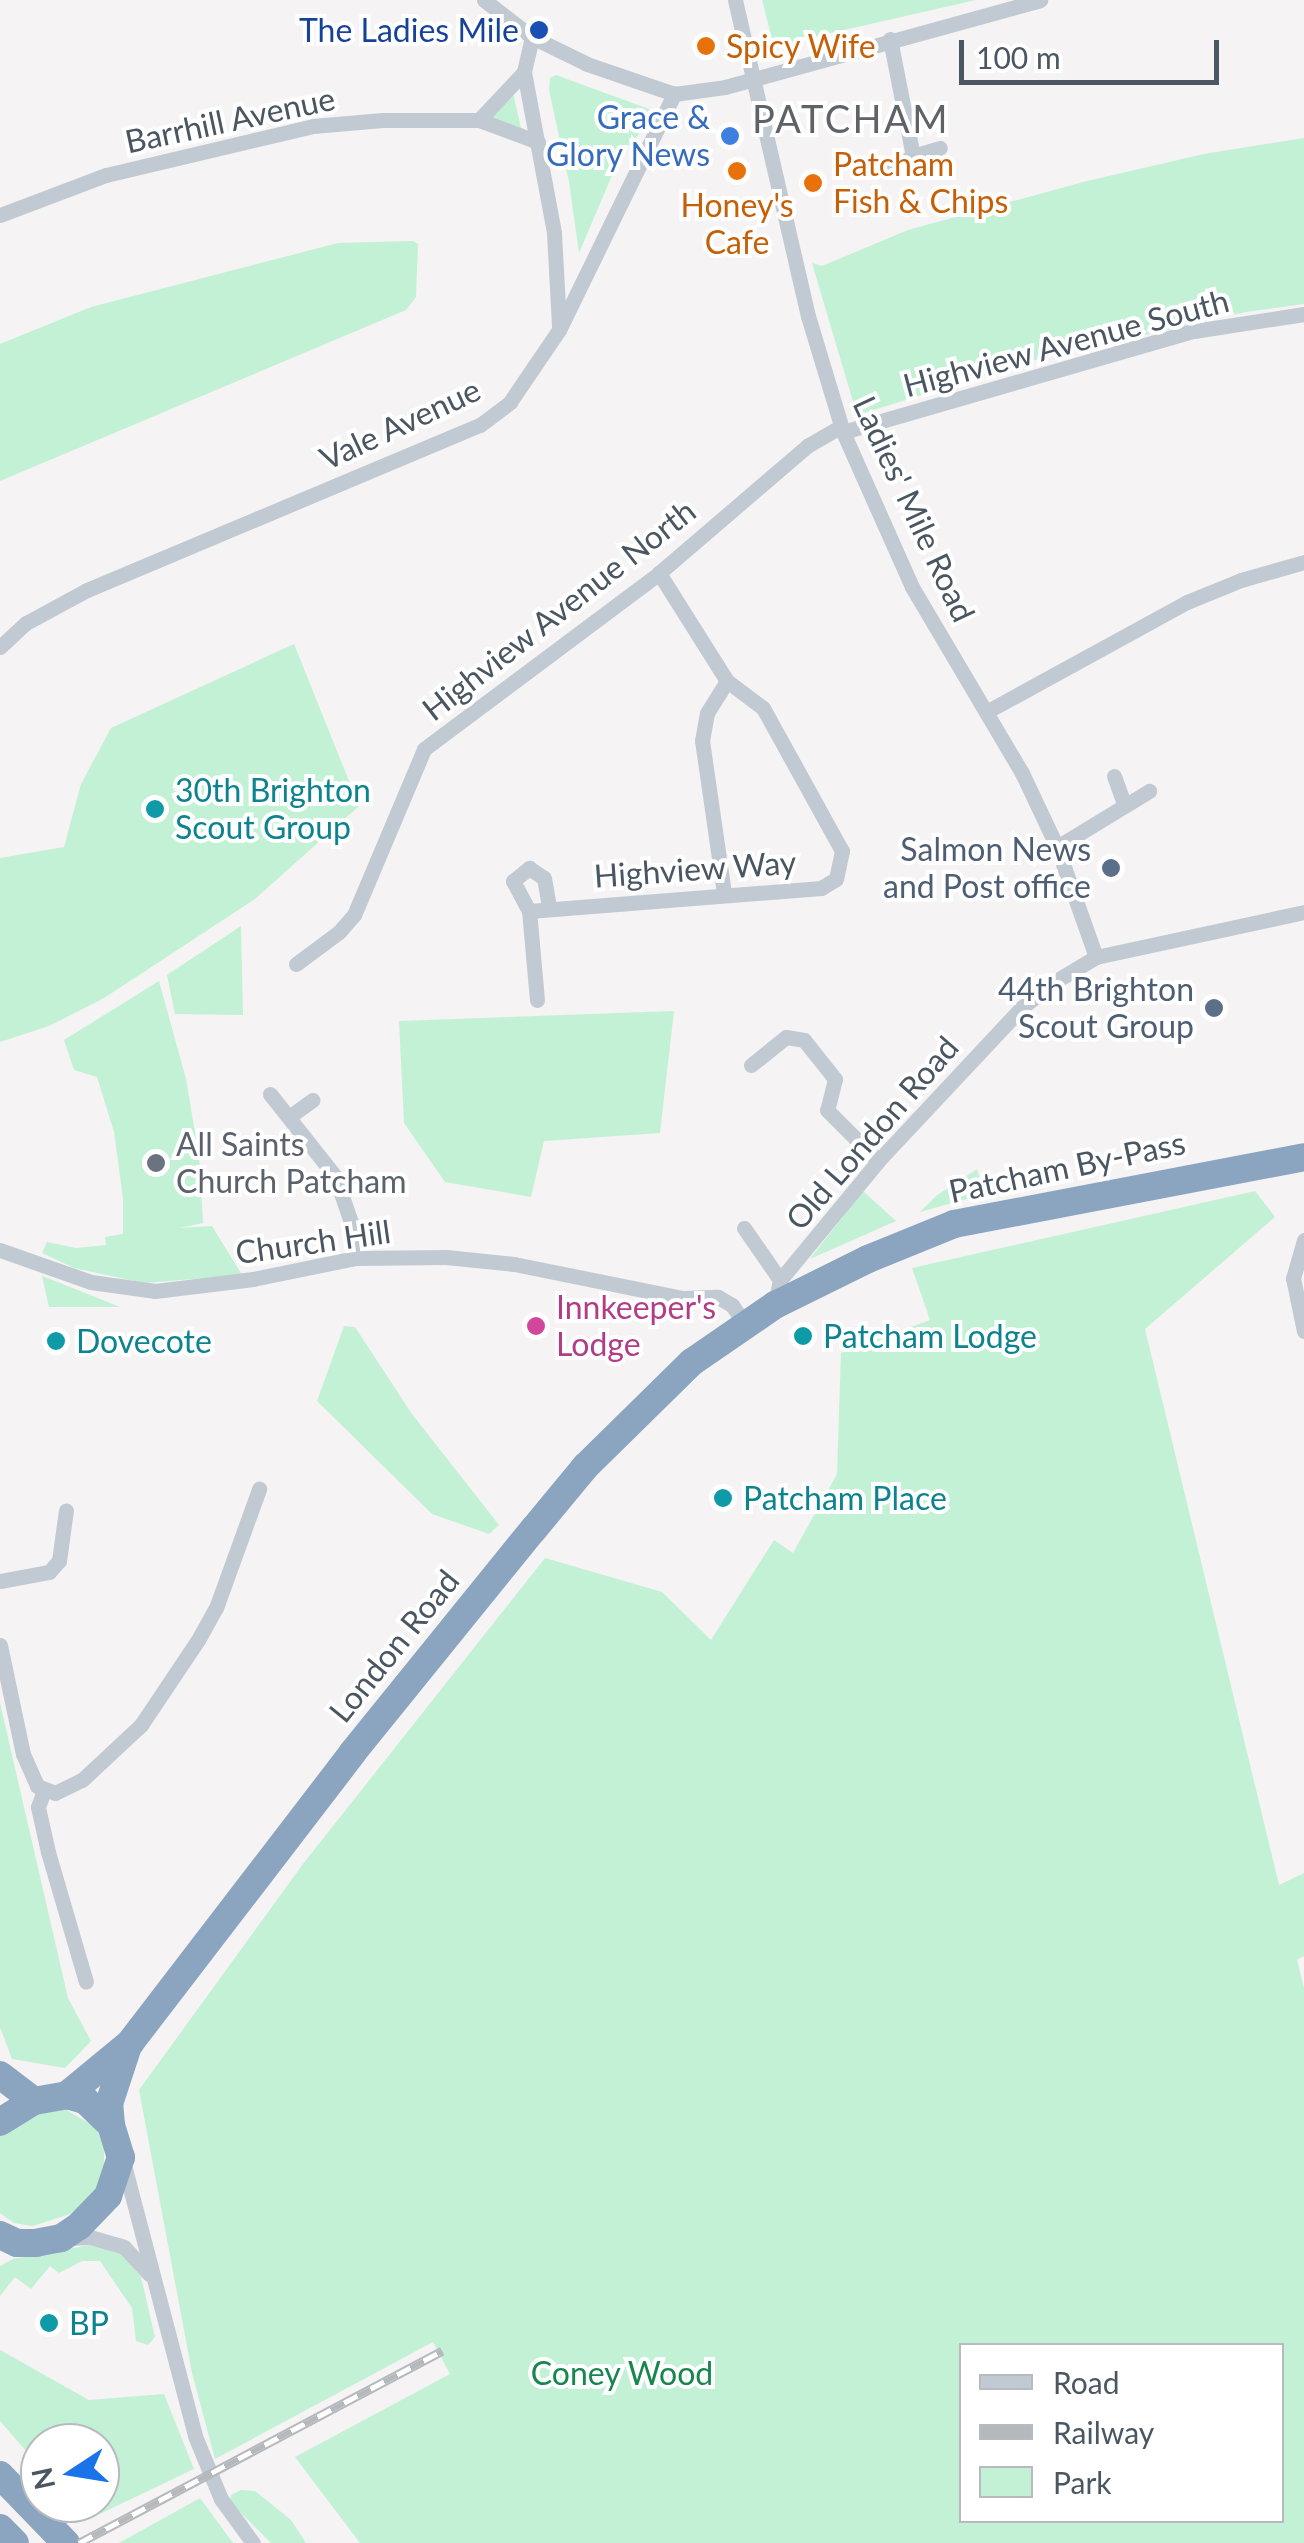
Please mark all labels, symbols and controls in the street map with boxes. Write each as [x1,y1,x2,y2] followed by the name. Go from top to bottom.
[299,11,519,49] place label: The Ladies Mile
[528,19,550,41] marker: The Ladies Mile
[964,20,1224,82] scale bar
[726,27,877,65] place label: Spicy Wife
[695,35,717,57] marker: Spicy Wife
[976,39,1061,75] text: 100 m
[121,79,339,161] street label: Barrhill Avenue
[752,96,950,142] district label: PATCHAM
[545,99,710,174] place label: Grace & Glory News
[719,125,741,147] marker: Grace & Glory News
[833,146,1008,221] place label: Patcham Fish & Chips
[726,160,748,182] marker: Honey's Cafe
[802,172,824,194] marker: Patcham Fish & Chips
[680,187,794,262] place label: Honey's Cafe
[898,281,1234,405] street label: Highview Avenue South
[313,370,487,478] street label: Vale Avenue
[845,390,983,628] street label: Ladies' Mile Road
[414,491,704,729] street label: Highview Avenue North
[175,772,371,847] place label: 30th Brighton Scout Group
[144,798,166,820] marker: 30th Brighton Scout Group
[883,831,1091,906] place label: Salmon News and Post office
[592,843,798,895] street label: Highview Way
[1100,857,1122,879] marker: Salmon News and Post office
[998,971,1194,1046] place label: 44th Brighton Scout Group
[1203,997,1225,1019] marker: 44th Brighton Scout Group
[778,1029,966,1237] street label: Old London Road
[945,1123,1189,1211] street label: Patcham By-Pass
[176,1126,407,1201] place label: All Saints Church Patcham
[145,1152,167,1174] marker: All Saints Church Patcham
[233,1212,393,1272] street label: Church Hill
[556,1289,716,1364] place label: Innkeeper's Lodge
[525,1315,547,1337] marker: Innkeeper's Lodge
[823,1317,1037,1355] place label: Patcham Lodge
[76,1322,212,1360] place label: Dovecote
[792,1325,814,1347] marker: Patcham Lodge
[45,1330,67,1352] marker: Dovecote
[743,1479,947,1517] place label: Patcham Place
[712,1487,734,1509] marker: Patcham Place
[321,1562,467,1730] street label: London Road
[69,2304,109,2342] place label: BP
[38,2312,60,2334] marker: BP
[959,2343,1284,2523] legend
[530,2354,714,2392] park label: Coney Wood
[1053,2364,1120,2400] text: Road
[1053,2414,1154,2450] text: Railway
[20,2423,120,2523] north arrow
[1053,2464,1112,2500] text: Park
[24,2465,61,2493] text: N

